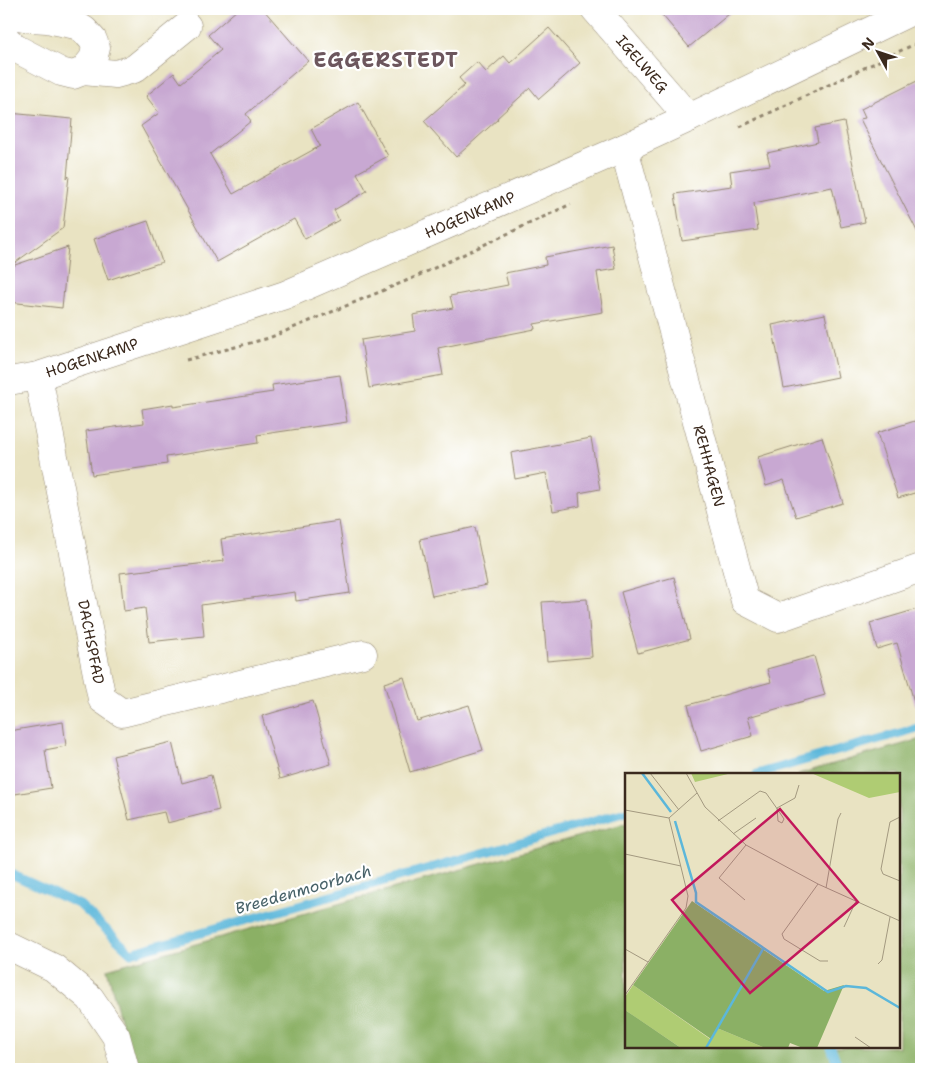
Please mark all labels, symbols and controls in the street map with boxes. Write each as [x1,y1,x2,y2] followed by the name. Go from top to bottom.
[852,28,902,78] north arrow
[611,31,673,97] street label: IGELWEG
[858,34,879,54] text: N
[313,47,459,73] district label: EGGERSTEDT
[422,187,519,243] street label: HOGENKAMP
[43,333,141,382] street label: HOGENKAMP
[688,423,730,509] street label: REHHAGEN
[73,598,109,686] street label: DACHSPFAD
[625,773,900,1048] inset map
[233,860,374,919] water label: Breedenmoorbach

